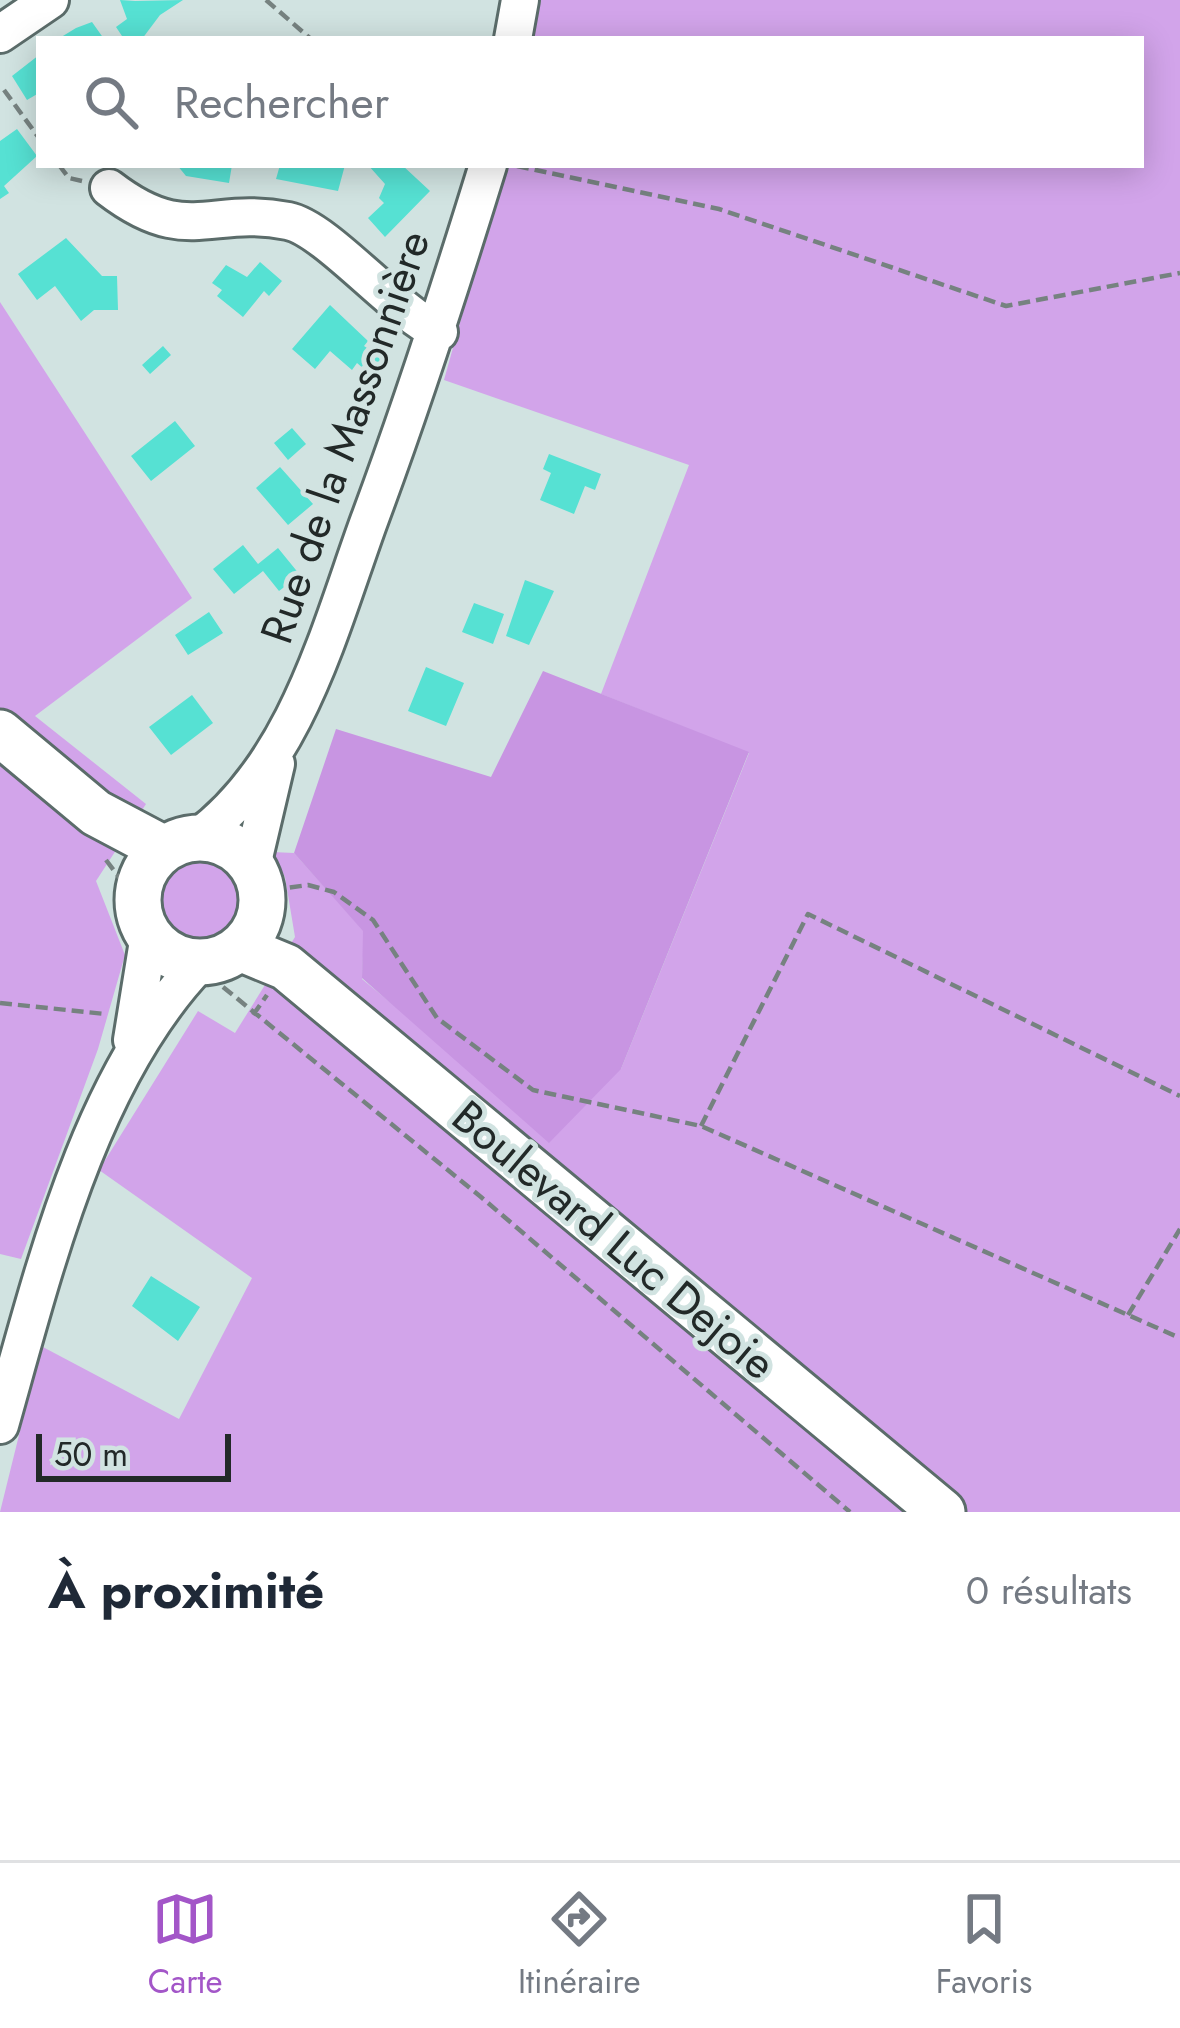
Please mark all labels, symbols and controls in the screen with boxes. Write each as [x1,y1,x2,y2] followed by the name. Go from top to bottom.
[36,36,1144,168] search box
[78,69,144,135] icon: search
[174,70,389,135] text: Rechercher
[244,222,446,652] street label: Rue de la Massonnière
[438,1085,790,1395] street label: Boulevard Luc Dejoie
[36,1428,231,1481] scale bar
[54,1431,128,1478] text: 50 m
[48,1553,324,1627] text: À proximité
[966,1562,1132,1619] text: 0 résultats
[148,1886,222,2005] tab: Carte
[518,1886,640,2005] tab: Itinéraire
[936,1886,1032,2005] tab: Favoris

